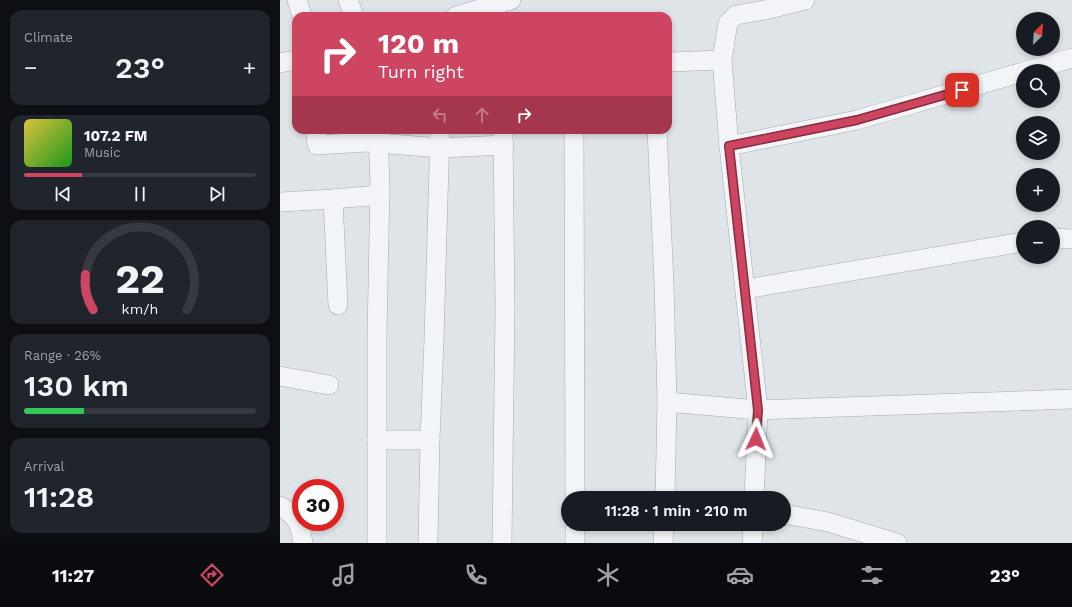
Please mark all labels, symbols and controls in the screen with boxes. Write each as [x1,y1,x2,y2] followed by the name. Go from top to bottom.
[1016,12,1060,56] north arrow
[1016,12,1060,264] map controls
[378,27,459,60] text: 120 m
[312,28,364,80] icon: right
[24,30,73,45] text: Climate
[115,50,165,85] text: 23°
[24,55,37,80] text: −
[243,55,256,80] text: +
[378,61,464,82] text: Turn right
[1016,64,1060,108] button: search
[945,73,979,107] pin
[951,79,973,101] icon: arrive
[429,104,451,126] icon: left
[471,104,493,126] icon: ahead
[513,104,535,126] icon: right
[1016,116,1060,160] button: layers
[84,127,147,145] text: 107.2 FM
[84,145,121,160] text: Music
[1016,168,1060,212] button: +
[52,183,74,205] icon: previous
[129,183,151,205] icon: pause
[206,183,228,205] icon: next
[1016,220,1060,264] button: −
[115,253,165,302] text: 22
[122,300,158,316] text: km/h
[24,348,101,363] text: Range · 26%
[24,368,129,403] text: 130 km
[735,418,777,460] position arrow
[24,459,65,474] text: Arrival
[24,479,94,514] text: 11:28
[292,479,344,531] speed limit sign: 30
[605,502,747,520] text: 11:28 · 1 min · 210 m
[198,561,226,589] icon: directions
[330,561,358,589] icon: music
[462,561,490,589] icon: phone
[594,561,622,589] icon: climate
[726,561,754,589] icon: car
[858,561,886,589] icon: filters
[52,565,94,586] text: 11:27
[990,565,1020,586] text: 23°

